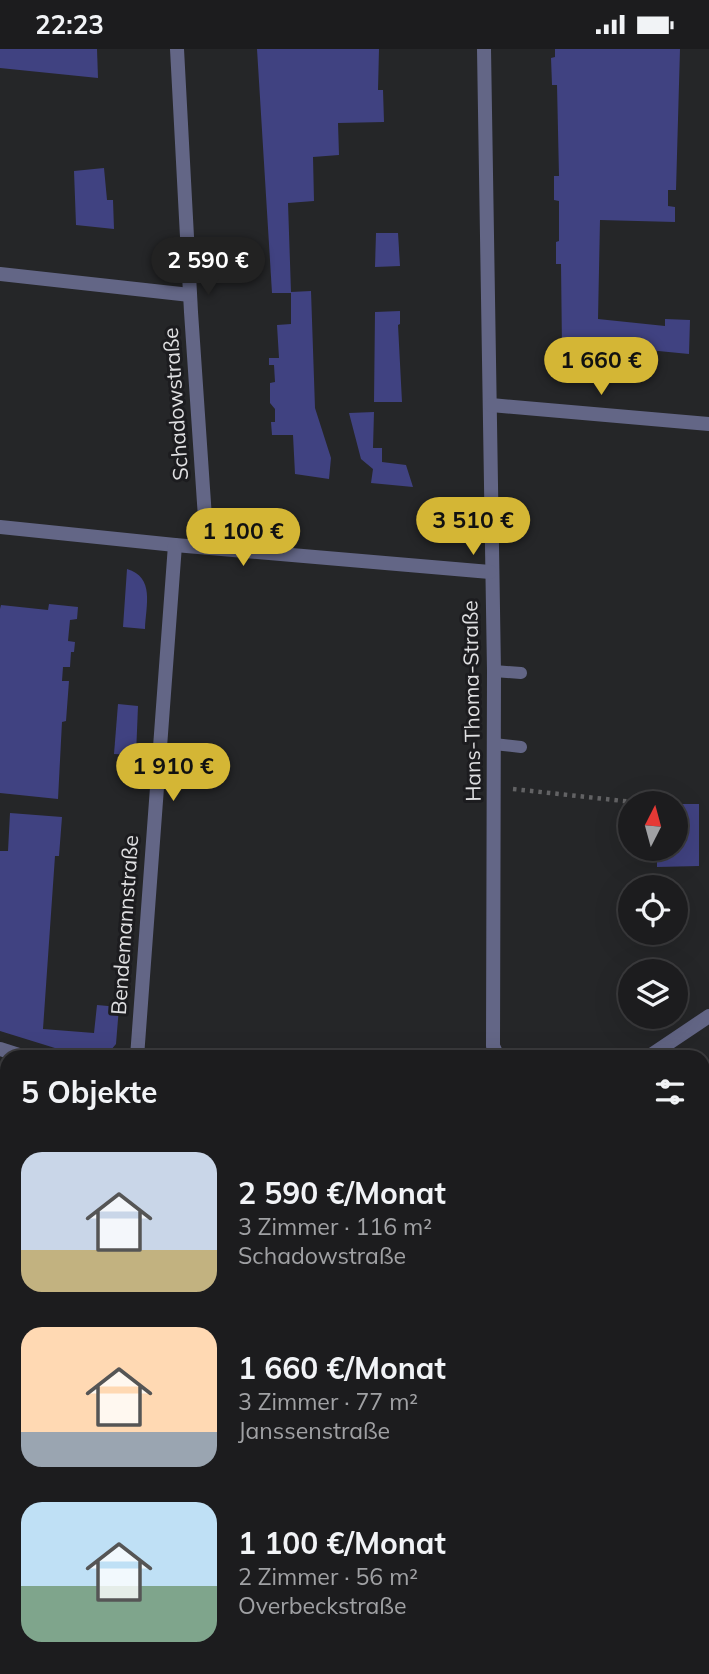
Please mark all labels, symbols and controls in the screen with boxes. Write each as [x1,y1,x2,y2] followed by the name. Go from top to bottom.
[35,8,104,41] text: 22:23
[143,237,273,297] pin: 2 590 €
[167,245,249,274] text: 2 590 €
[157,327,193,481] street label: Schadowstraße
[536,337,666,397] pin: 1 660 €
[560,345,642,374] text: 1 660 €
[408,497,538,557] pin: 3 510 €
[432,505,514,534] text: 3 510 €
[178,509,308,568] pin: 1 100 €
[202,516,284,545] text: 1 100 €
[456,600,486,802] street label: Hans-Thoma-Straße
[108,743,238,803] pin: 1 910 €
[132,751,214,780] text: 1 910 €
[618,791,688,861] north arrow
[618,791,688,1029] map controls
[105,834,143,1016] street label: Bendemannstraße
[618,875,688,945] button: locate
[618,959,688,1029] button: layers
[21,1073,157,1111] text: 5 Objekte
[651,1073,689,1111] icon: filters
[238,1174,446,1212] text: 2 590 €/Monat
[77,1180,161,1264] icon: home
[238,1212,432,1241] text: 3 Zimmer · 116 m²
[238,1241,406,1270] text: Schadowstraße
[238,1349,446,1387] text: 1 660 €/Monat
[77,1355,161,1439] icon: home
[238,1387,418,1416] text: 3 Zimmer · 77 m²
[238,1416,390,1445] text: Janssenstraße
[238,1524,446,1562] text: 1 100 €/Monat
[77,1530,161,1614] icon: home
[238,1562,418,1591] text: 2 Zimmer · 56 m²
[238,1591,406,1620] text: Overbeckstraße

